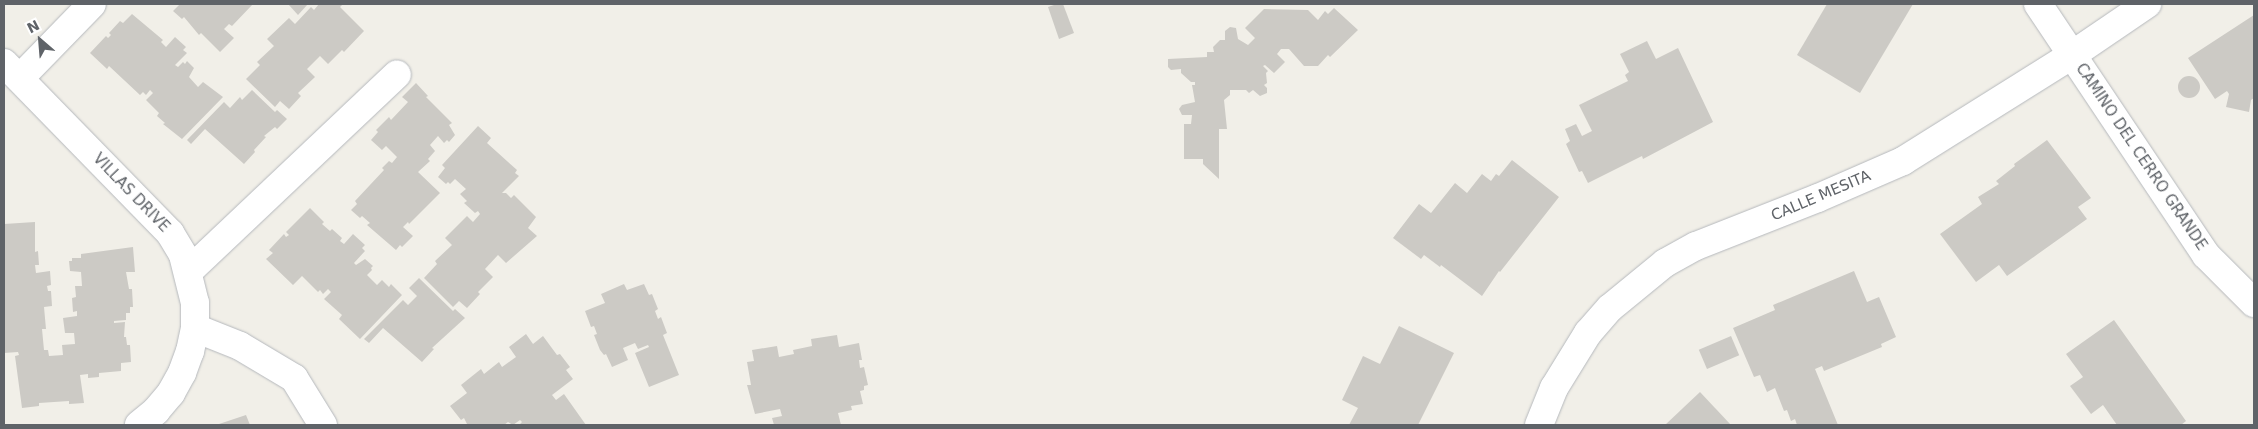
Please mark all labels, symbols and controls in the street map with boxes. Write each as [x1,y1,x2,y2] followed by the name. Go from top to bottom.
[15,15,65,65] north arrow
[24,17,42,36] text: N
[2072,60,2210,254] street label: CAMINO DEL CERRO GRANDE
[89,150,173,236] street label: VILLAS DRIVE
[1769,167,1873,225] street label: CALLE MESITA

